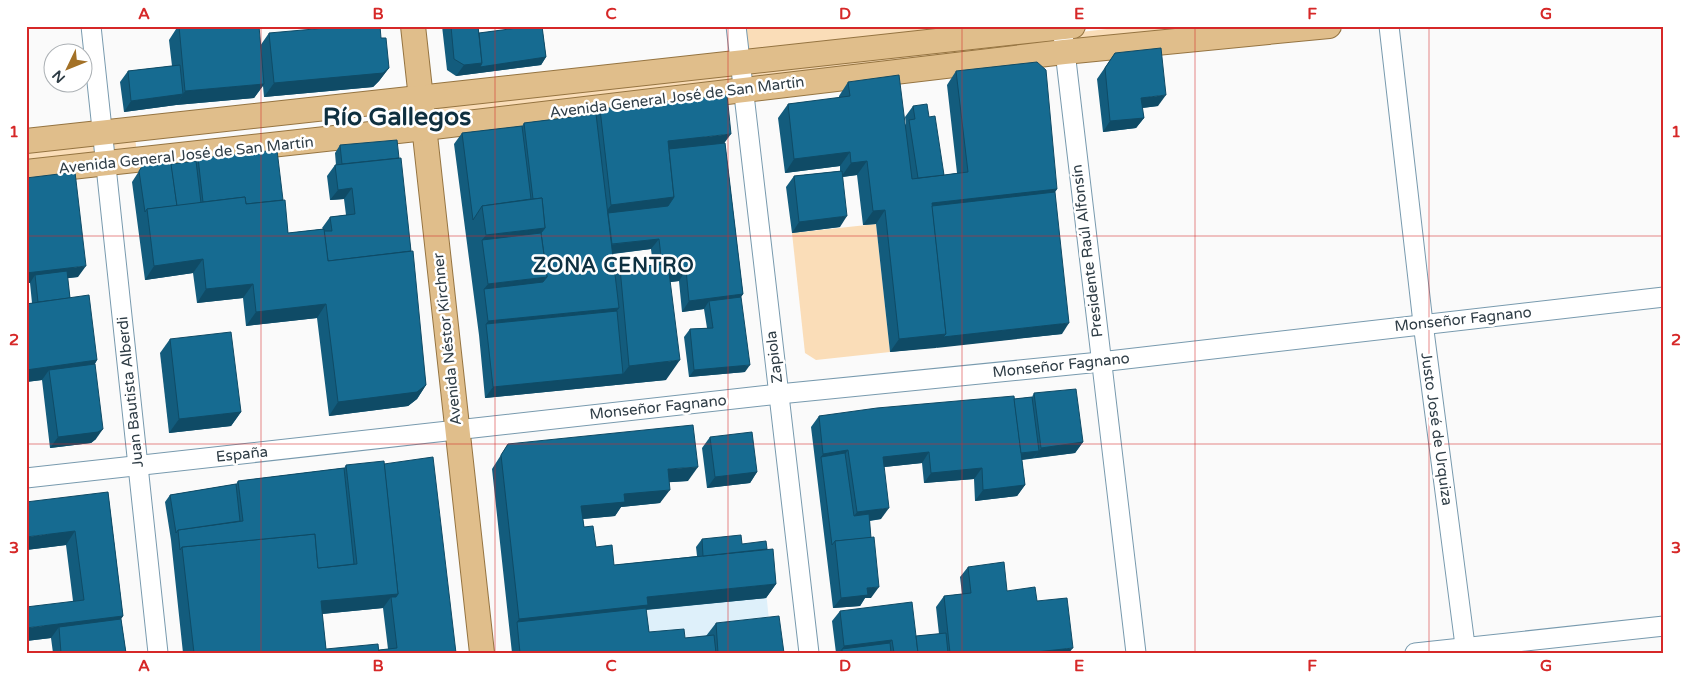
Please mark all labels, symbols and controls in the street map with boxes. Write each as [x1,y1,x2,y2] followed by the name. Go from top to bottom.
[138,4,150,24] text: A
[372,4,384,24] text: B
[605,4,617,24] text: C
[839,4,851,24] text: D
[1074,4,1084,24] text: E
[1307,4,1317,24] text: F
[1540,4,1552,24] text: G
[42,42,92,92] north arrow
[49,67,69,86] text: N
[549,72,805,122] street label: Avenida General José de San Martín
[323,102,471,132] district label: Río Gallegos
[9,122,19,142] text: 1
[1671,122,1681,142] text: 1
[58,133,314,177] street label: Avenida General José de San Martín
[1067,163,1107,339] street label: Presidente Raúl Alfonsín
[429,252,465,426] street label: Avenida Néstor Kirchner
[533,254,695,278] district label: ZONA CENTRO
[1394,303,1532,335] street label: Monseñor Fagnano
[113,316,147,468] street label: Juan Bautista Alberdi
[9,330,19,350] text: 2
[762,330,786,384] street label: Zapiola
[1671,330,1681,350] text: 2
[992,349,1130,381] street label: Monseñor Fagnano
[1417,351,1457,507] street label: Justo José de Urquiza
[589,391,727,423] street label: Monseñor Fagnano
[215,442,269,466] street label: España
[9,538,19,558] text: 3
[1671,538,1681,558] text: 3
[138,656,150,676] text: A
[372,656,384,676] text: B
[605,656,617,676] text: C
[839,656,851,676] text: D
[1074,656,1084,676] text: E
[1307,656,1317,676] text: F
[1540,656,1552,676] text: G

